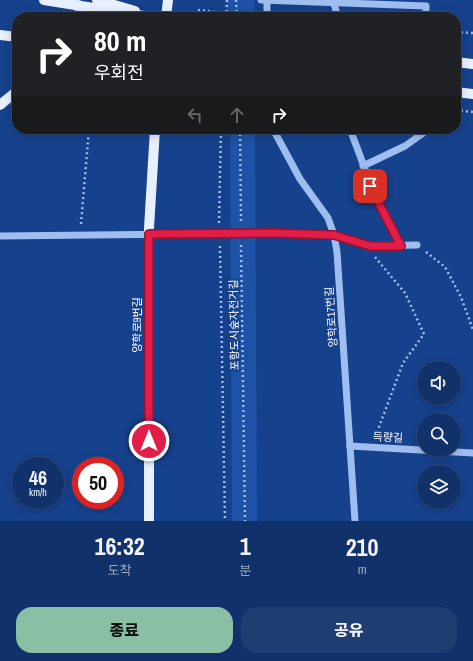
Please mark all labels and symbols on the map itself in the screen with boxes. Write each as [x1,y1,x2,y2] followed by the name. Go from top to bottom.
[353,169,387,203] pin
[226,279,242,371] street label: 포항도시숲자전거길
[322,286,340,348] street label: 양학로17번길
[130,297,144,353] street label: 양학로9번길
[128,420,170,462] position arrow
[372,429,404,445] street label: 득량길
[72,457,124,509] speed limit sign: 50

